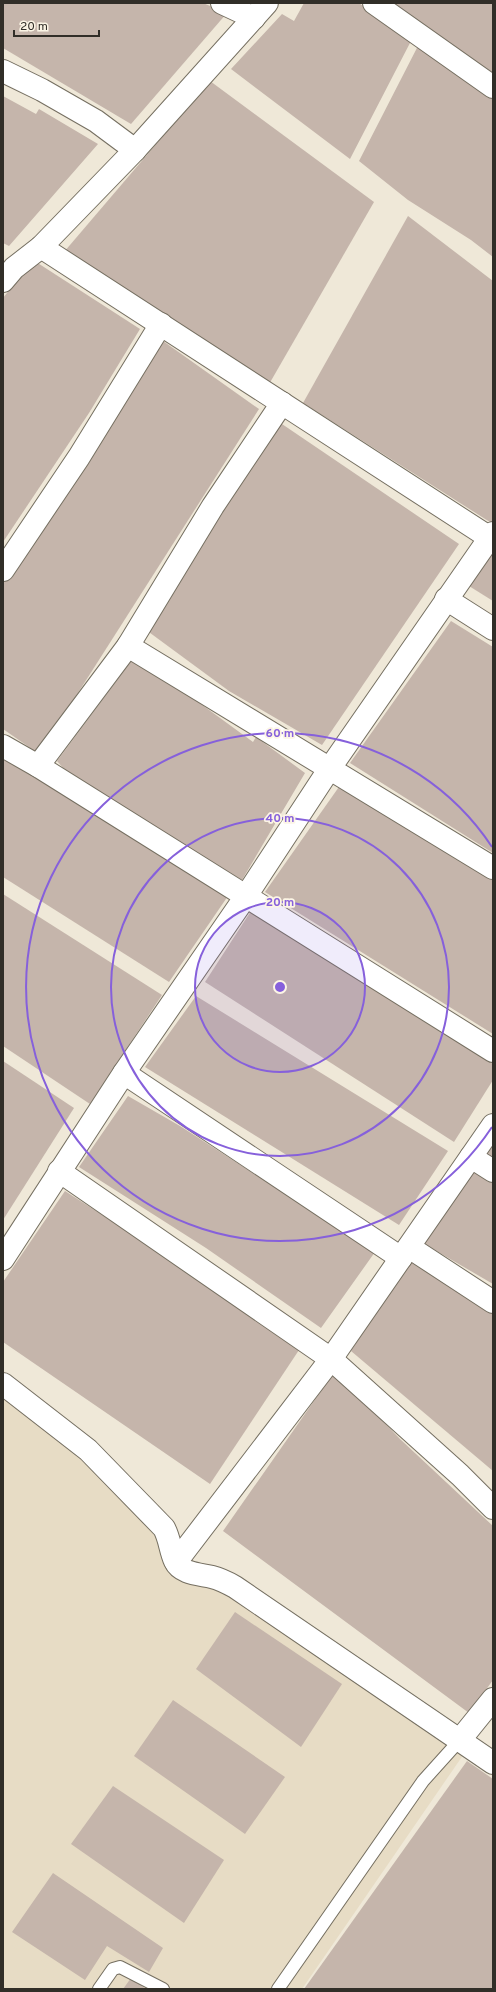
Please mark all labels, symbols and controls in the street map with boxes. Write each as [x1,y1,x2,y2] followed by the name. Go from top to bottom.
[14,12,99,38] scale bar
[20,19,48,35] text: 20 m
[266,726,294,742] text: 60 m
[265,811,295,827] text: 40 m
[266,895,294,911] text: 20 m
[273,980,287,994] centre of rings

